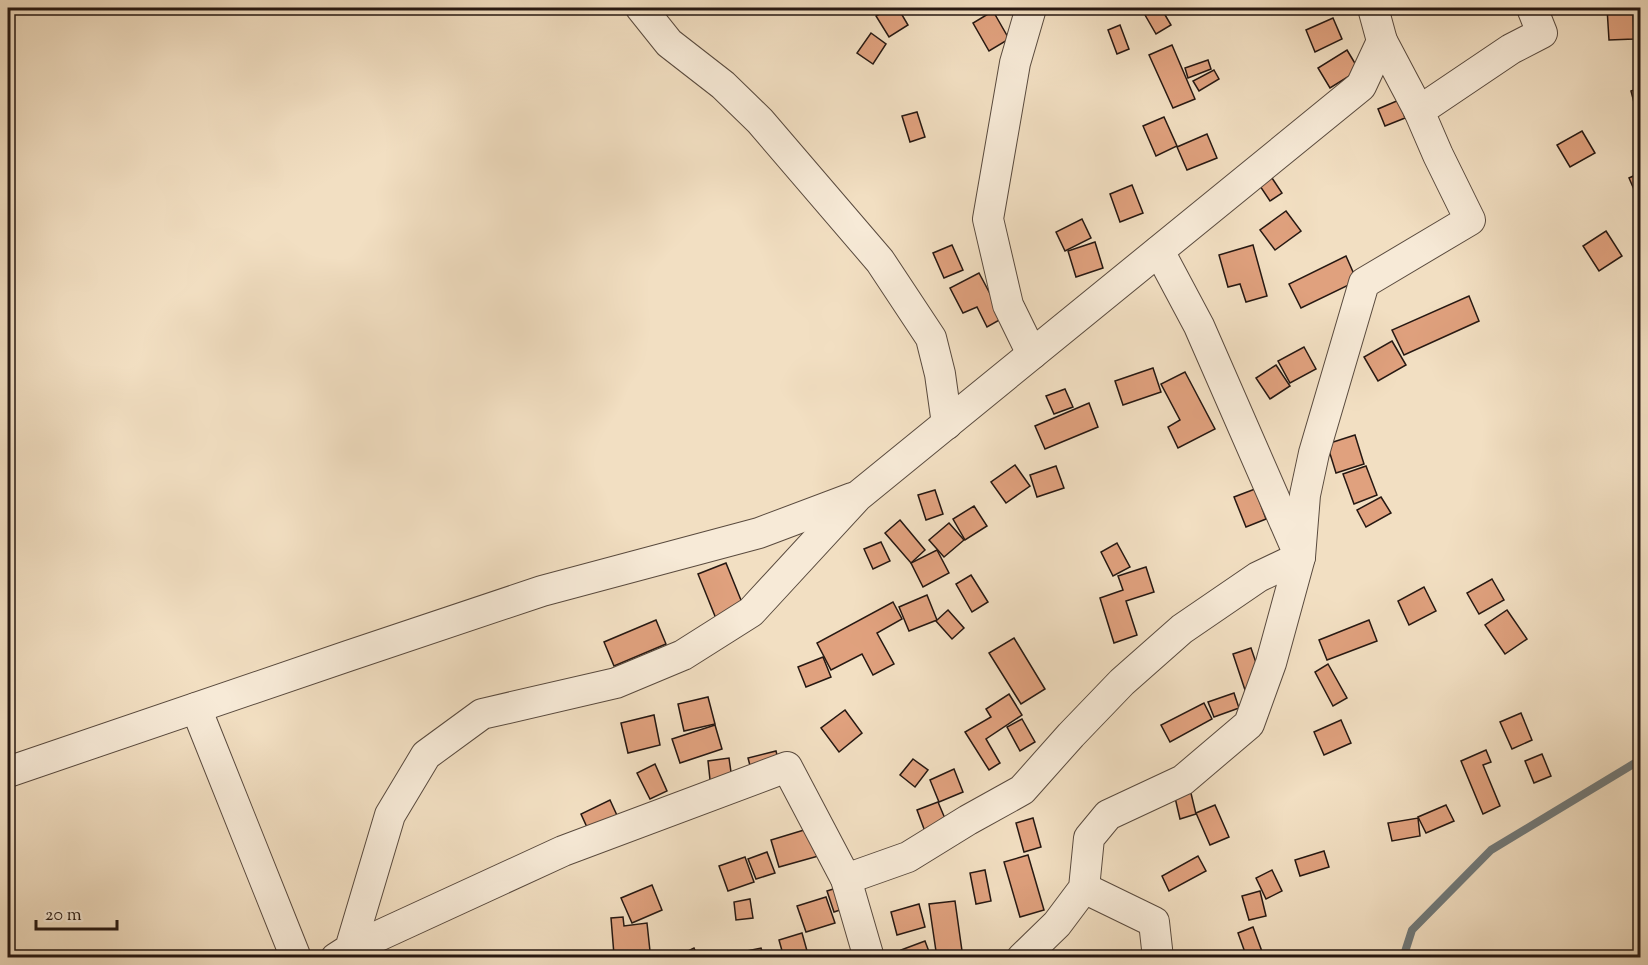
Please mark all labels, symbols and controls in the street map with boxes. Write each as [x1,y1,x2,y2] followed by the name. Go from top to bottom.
[36,893,117,931] scale bar
[45,903,82,929] text: 20 m

